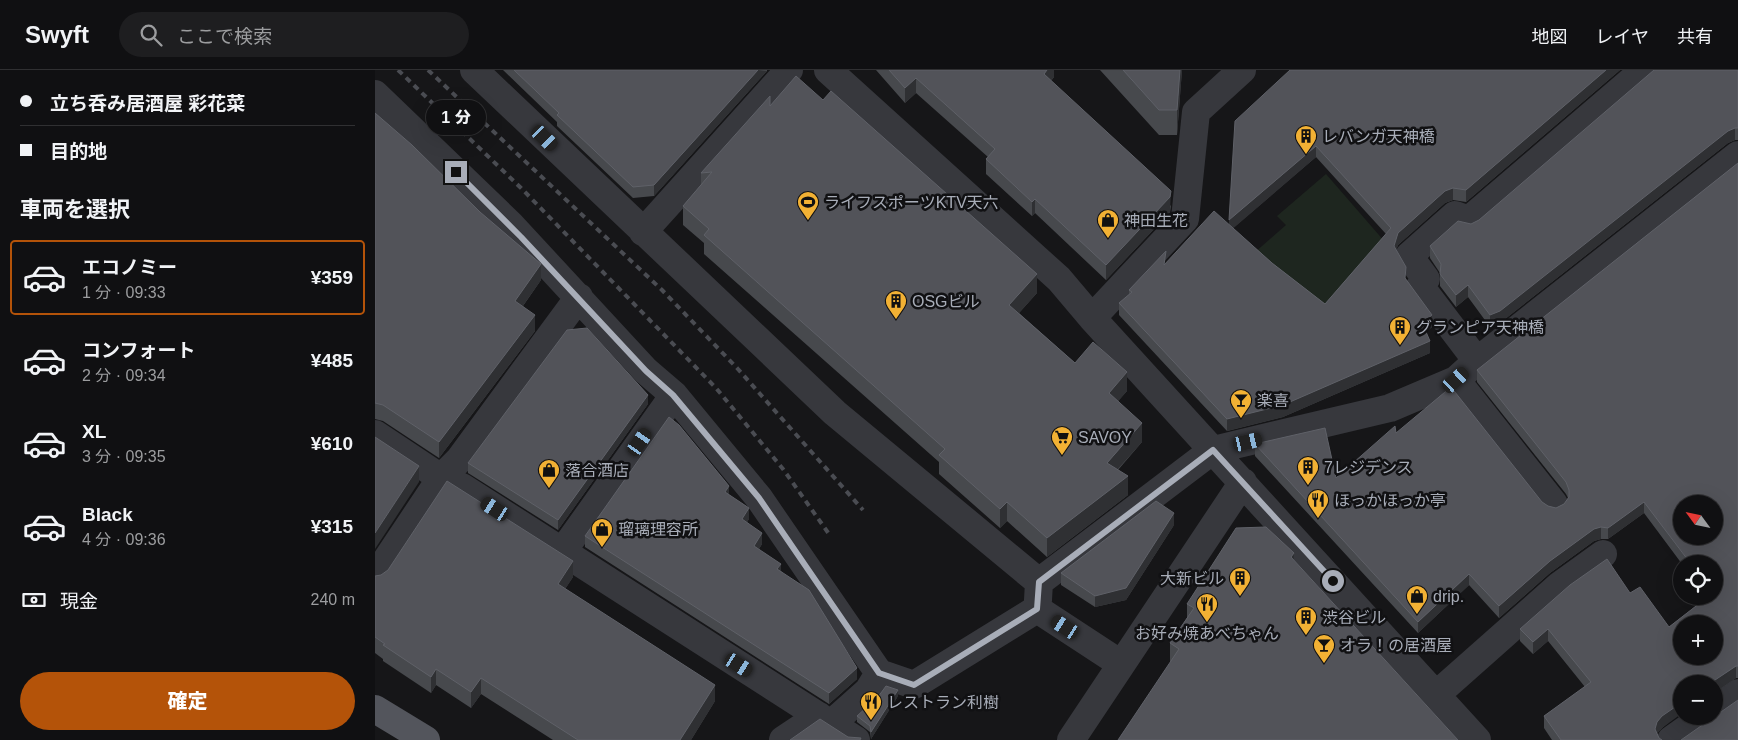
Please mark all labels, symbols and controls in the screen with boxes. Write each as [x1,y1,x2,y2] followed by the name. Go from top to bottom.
[119,12,469,57] search box
[25,21,89,48] text: Swyft
[137,21,165,49] icon: search
[177,26,272,47] text: ここで検索
[1532,27,1568,47] text: 地図
[1596,27,1649,47] text: レイヤ
[1677,27,1713,47] text: 共有
[50,93,245,114] text: 立ち呑み居酒屋 彩花菜
[426,99,486,134] callout: 1 分
[441,109,471,126] text: 1 分
[529,122,561,154] car
[1294,124,1318,155] building icon: レバンガ天神橋
[1322,128,1435,145] place label: レバンガ天神橋
[50,141,107,162] text: 目的地
[445,161,467,183] route end
[796,190,820,221] sports icon: ライフスポーツKTV天六
[824,194,999,211] place label: ライフスポーツKTV天六
[20,197,130,222] text: 車両を選択
[1096,208,1120,239] shop icon: 神田生花
[1124,212,1188,229] place label: 神田生花
[22,255,67,300] icon: car
[82,257,177,278] text: エコノミー
[311,267,353,288] text: ¥359
[82,284,166,301] text: 1 分 · 09:33
[884,289,908,320] building icon: OSGビル
[912,293,980,310] place label: OSGビル
[1388,315,1412,346] building icon: グランピア天神橋
[1416,319,1544,336] place label: グランピア天神橋
[22,338,67,383] icon: car
[82,340,195,361] text: コンフォート
[311,350,353,371] text: ¥485
[1439,364,1472,396] car
[82,367,166,384] text: 2 分 · 09:34
[1229,388,1253,419] bar icon: 楽喜
[1257,392,1289,409] place label: 楽喜
[22,421,67,466] icon: car
[82,421,106,442] text: XL
[625,425,654,459] car
[1050,425,1074,456] supermarket icon: SAVOY
[1078,429,1132,446] place label: SAVOY
[1231,431,1264,453] car
[311,433,353,454] text: ¥610
[82,448,166,465] text: 3 分 · 09:35
[1296,455,1320,486] building icon: 7レジデンス
[537,458,561,489] shop icon: 落合酒店
[1324,459,1413,476] place label: 7レジデンス
[565,462,629,479] place label: 落合酒店
[1306,488,1330,519] restaurant icon: ほっかほっか亭
[1334,492,1446,509] place label: ほっかほっか亭
[478,495,511,523] car
[1673,495,1723,545] north arrow
[1673,495,1723,725] map controls
[22,504,67,549] icon: car
[82,504,133,525] text: Black
[311,516,353,537] text: ¥315
[590,517,614,548] shop icon: 瑠璃理容所
[618,521,698,538] place label: 瑠璃理容所
[82,531,166,548] text: 4 分 · 09:36
[1673,555,1723,605] button: locate
[1228,566,1252,597] building icon: 大新ビル
[1160,570,1224,587] place label: 大新ビル
[1322,570,1344,592] route start
[1405,584,1429,615] shop icon: drip.
[20,586,48,614] icon: cash
[1433,588,1464,605] place label: drip.
[60,591,98,612] text: 現金
[311,591,355,608] text: 240 m
[1195,592,1219,623] restaurant icon: お好み焼あべちゃん
[1294,605,1318,636] building icon: 渋谷ビル
[1322,609,1386,626] place label: 渋谷ビル
[1048,613,1081,641] car
[1673,615,1723,665] button: +
[1135,625,1279,642] place label: お好み焼あべちゃん
[1312,633,1336,664] bar icon: オラ！の居酒屋
[1340,637,1452,654] place label: オラ！の居酒屋
[722,651,755,679] car
[20,672,355,730] button: 確定
[1673,675,1723,725] button: −
[859,690,883,721] restaurant icon: レストラン利樹
[887,694,999,711] place label: レストラン利樹

